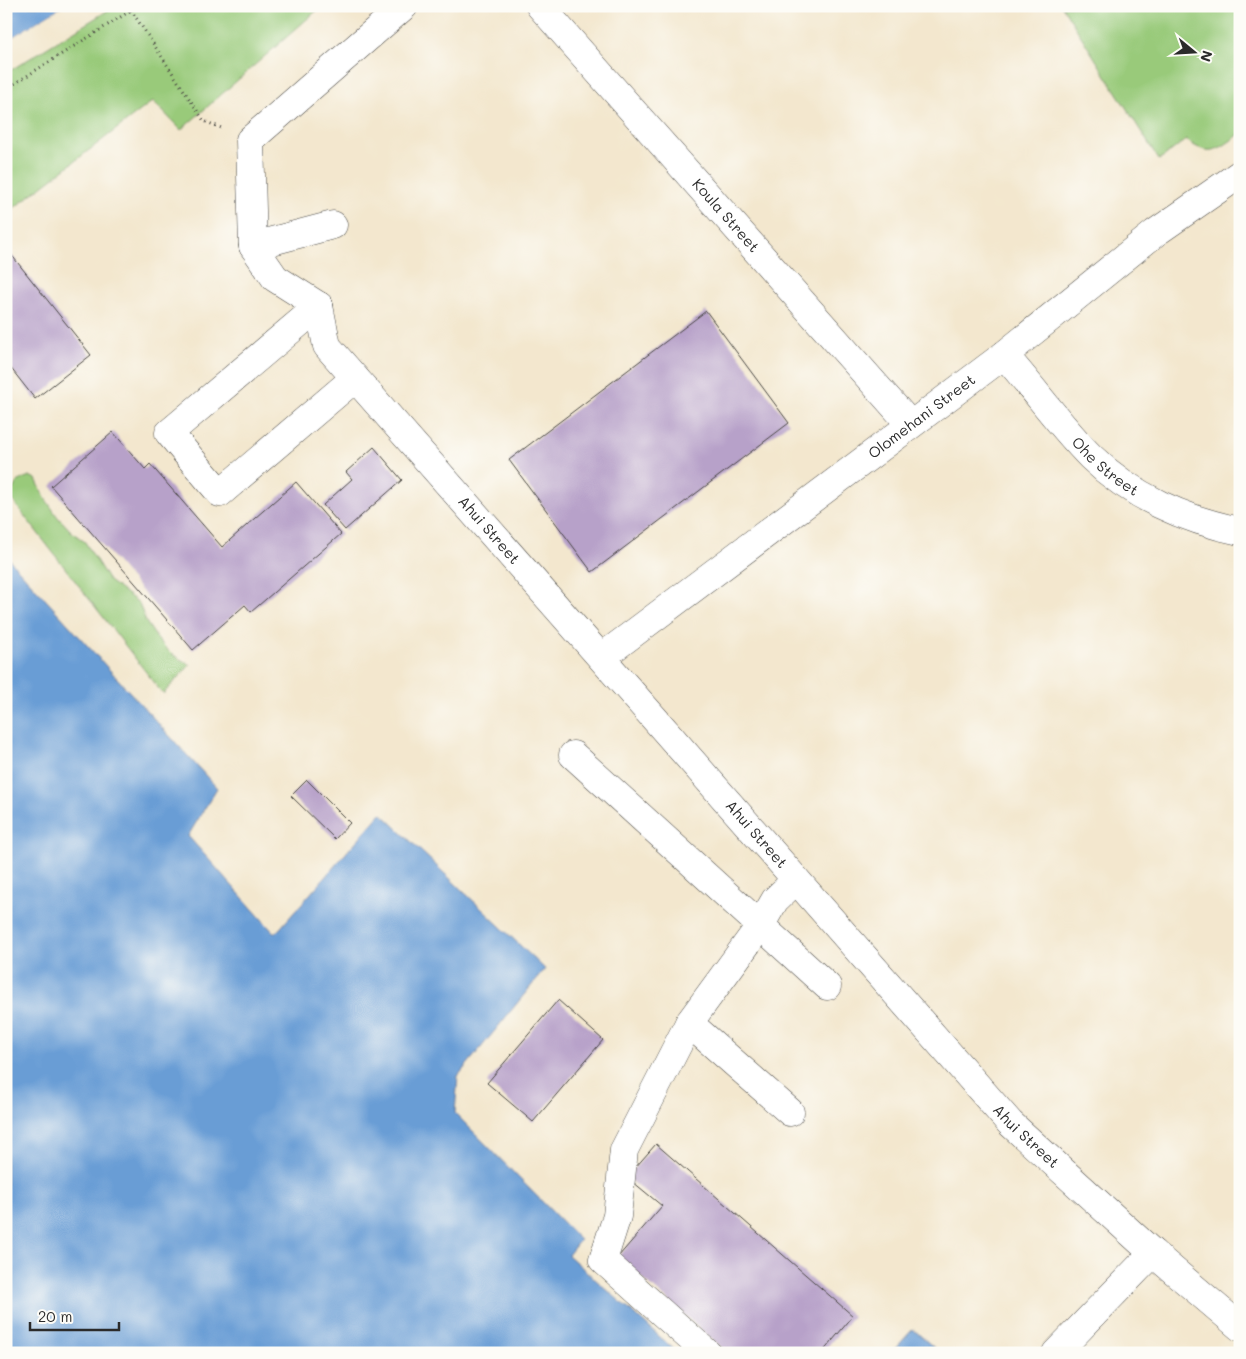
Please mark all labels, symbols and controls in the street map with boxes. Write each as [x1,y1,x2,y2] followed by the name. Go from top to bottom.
[1168,28,1218,78] north arrow
[1196,48,1218,64] text: N
[688,174,764,256] street label: Koula Street
[864,369,979,463] street label: Olomehani Street
[1068,432,1143,500] street label: Ohe Street
[454,491,525,568] street label: Ahui Street
[722,795,792,872] street label: Ahui Street
[989,1100,1064,1172] street label: Ahui Street
[30,1299,119,1331] scale bar
[38,1306,72,1326] text: 20 m

